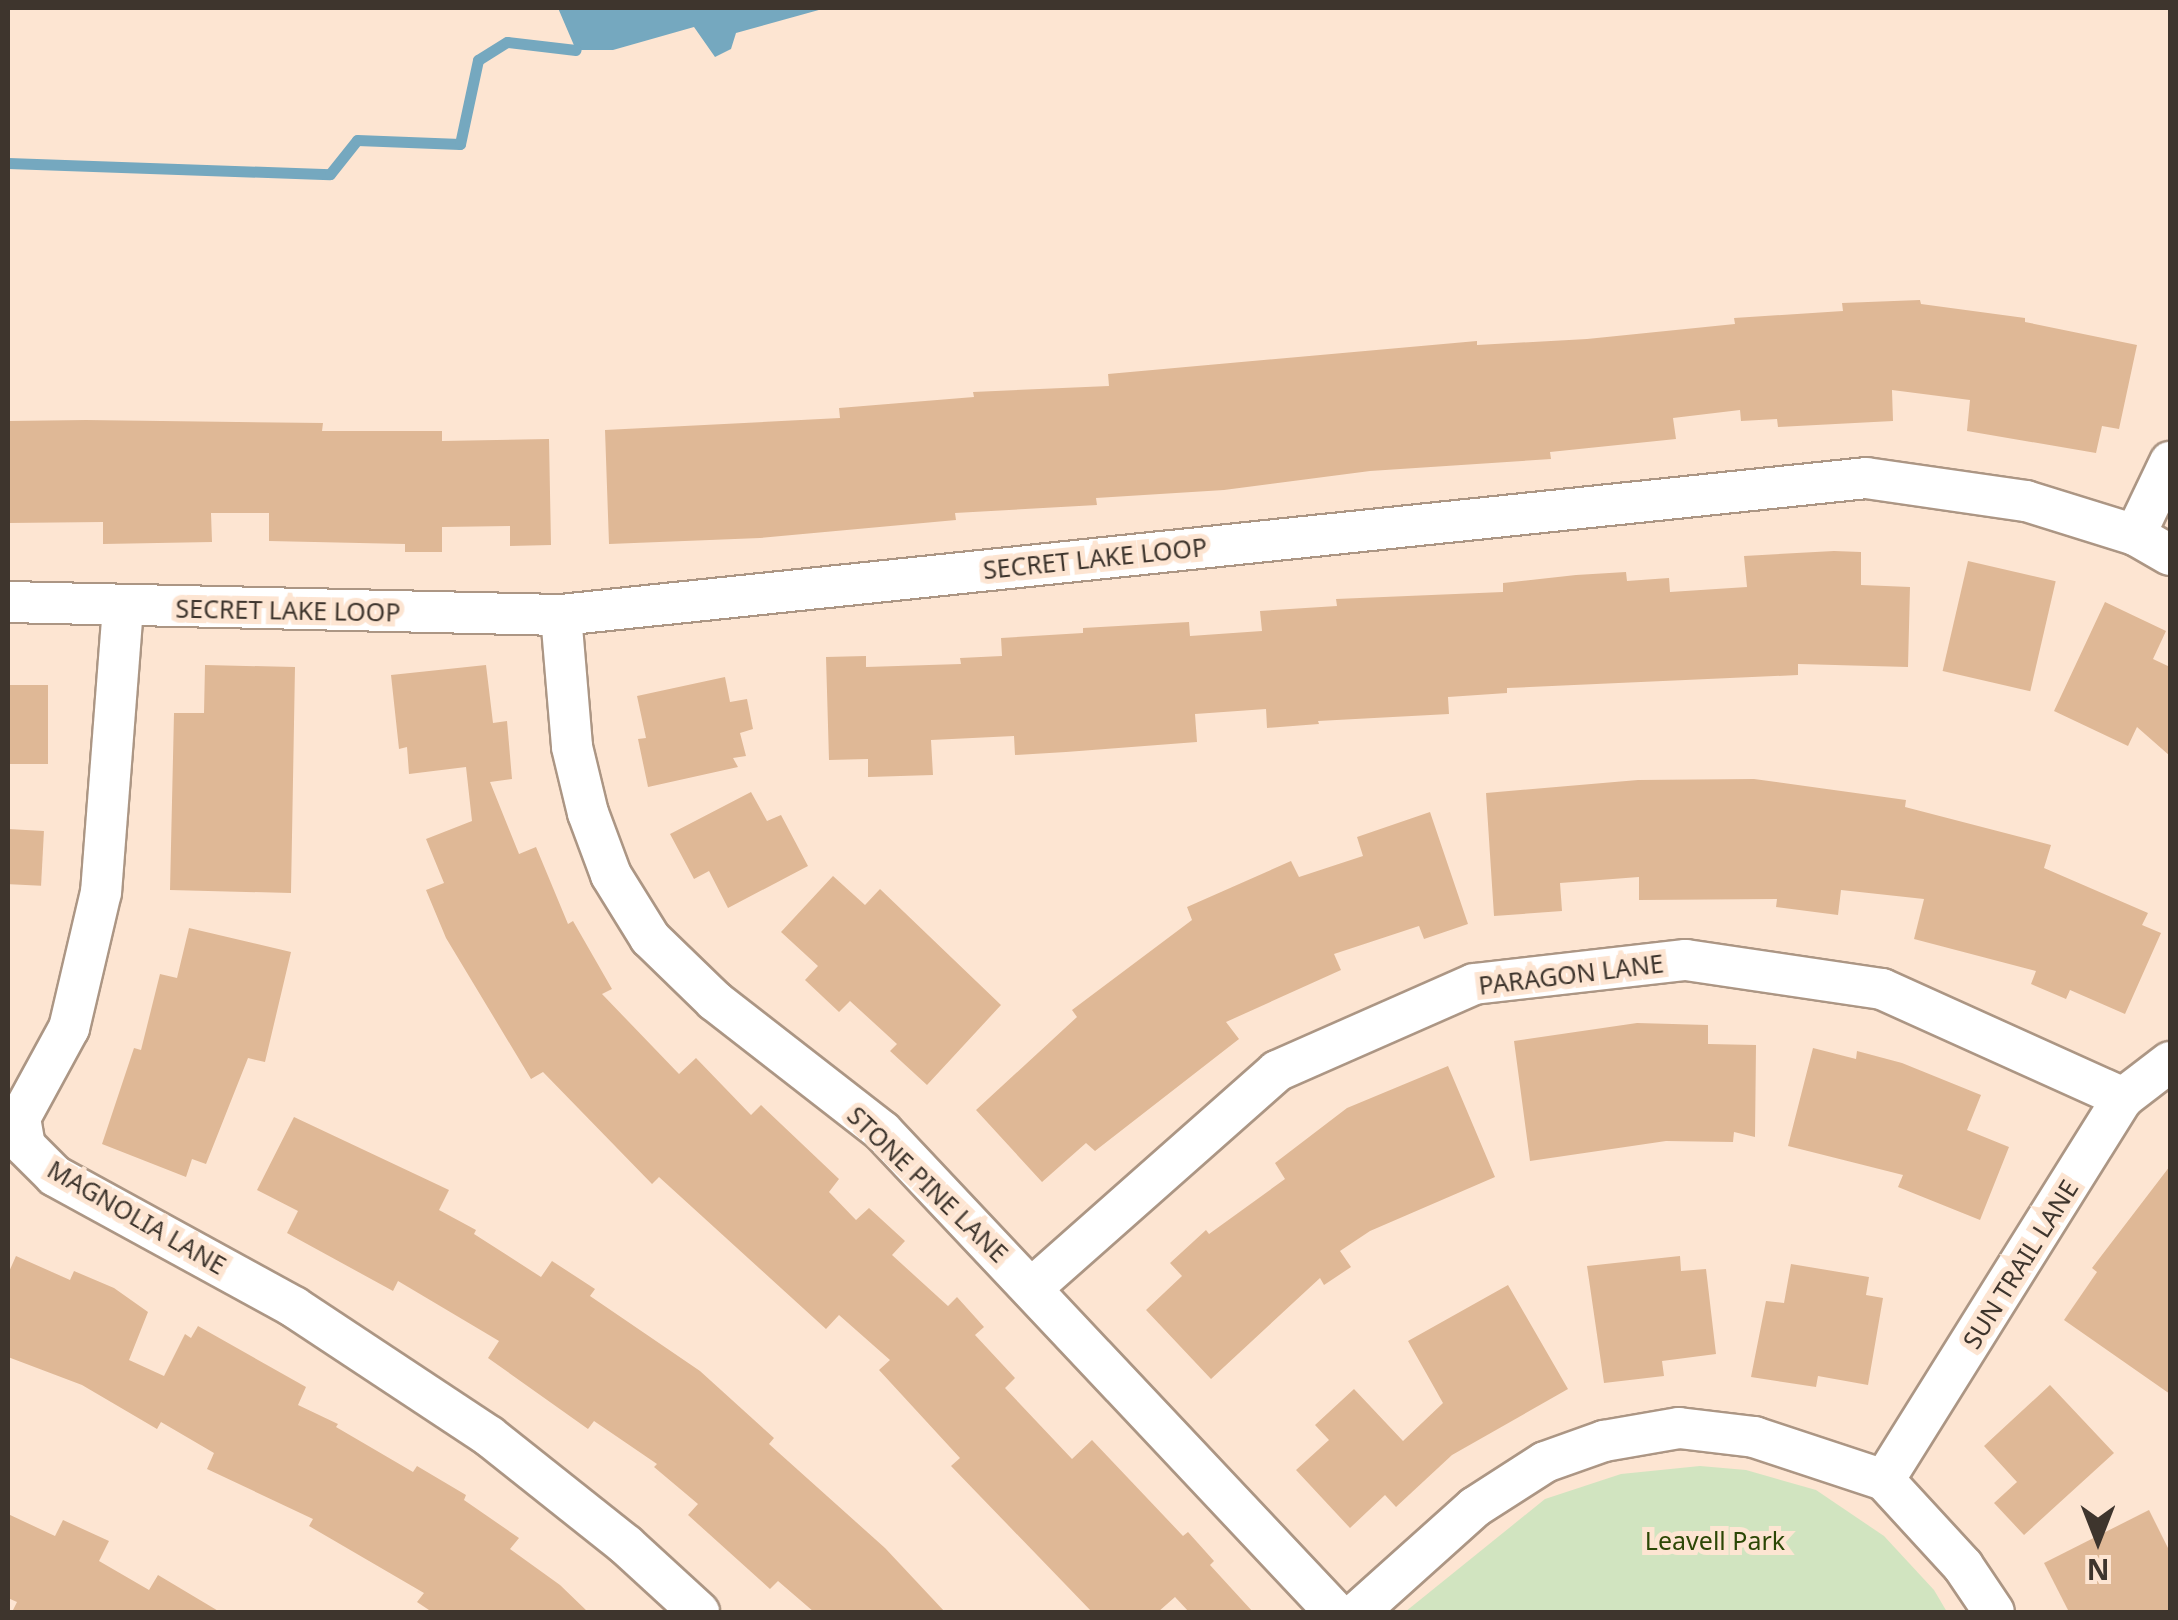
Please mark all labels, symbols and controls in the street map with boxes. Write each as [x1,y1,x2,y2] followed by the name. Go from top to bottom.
[982,531,1208,585] street label: SECRET LAKE LOOP
[175,593,401,627] street label: SECRET LAKE LOOP
[1477,948,1665,1000] street label: PARAGON LANE
[842,1100,1014,1268] street label: STONE PINE LANE
[43,1154,231,1280] street label: MAGNOLIA LANE
[1956,1174,2084,1354] street label: SUN TRAIL LANE
[2048,1490,2148,1590] north arrow
[1645,1525,1785,1555] park label: Leavell Park
[2087,1551,2109,1589] text: N

